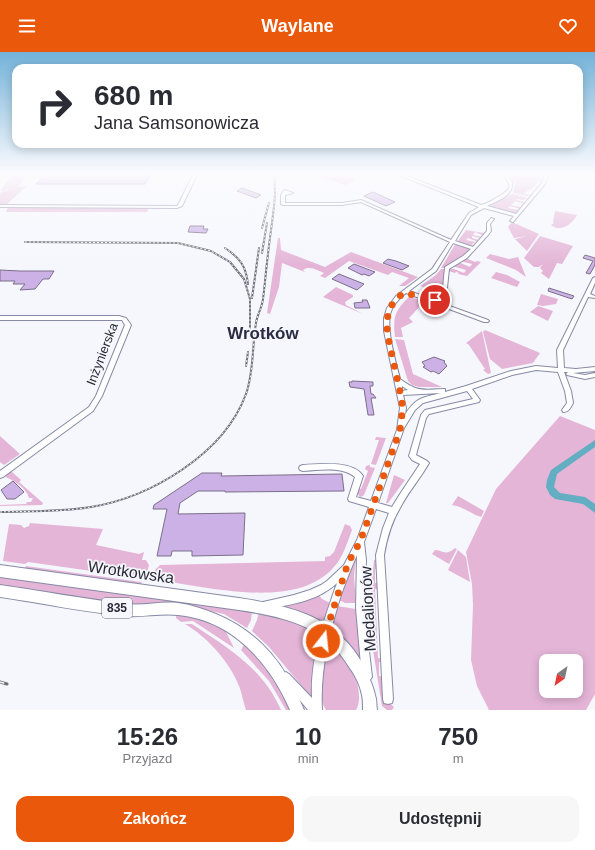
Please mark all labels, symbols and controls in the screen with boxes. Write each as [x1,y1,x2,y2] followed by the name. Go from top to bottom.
[16,15,38,37] icon: menu
[557,15,579,37] icon: heart
[261,16,334,36] text: Waylane
[28,80,80,132] icon: right
[94,80,173,111] text: 680 m
[94,113,259,133] text: Jana Samsonowicza
[418,283,452,317] pin
[424,289,446,311] icon: arrive
[83,320,121,387] street label: Inżynierska
[227,324,300,343] district label: Wrotków
[87,558,175,586] street label: Wrotkowska
[357,565,379,652] street label: Medalionów
[102,598,132,618] road number: 835
[302,620,344,662] position arrow
[539,654,583,698] north arrow
[539,654,583,698] map controls
[117,723,178,750] text: 15:26
[295,723,322,750] text: 10
[438,723,478,750] text: 750
[122,751,172,766] text: Przyjazd
[298,751,319,766] text: min
[453,751,464,766] text: m
[16,796,294,842] button: Zakończ
[302,796,579,842] button: Udostępnij

